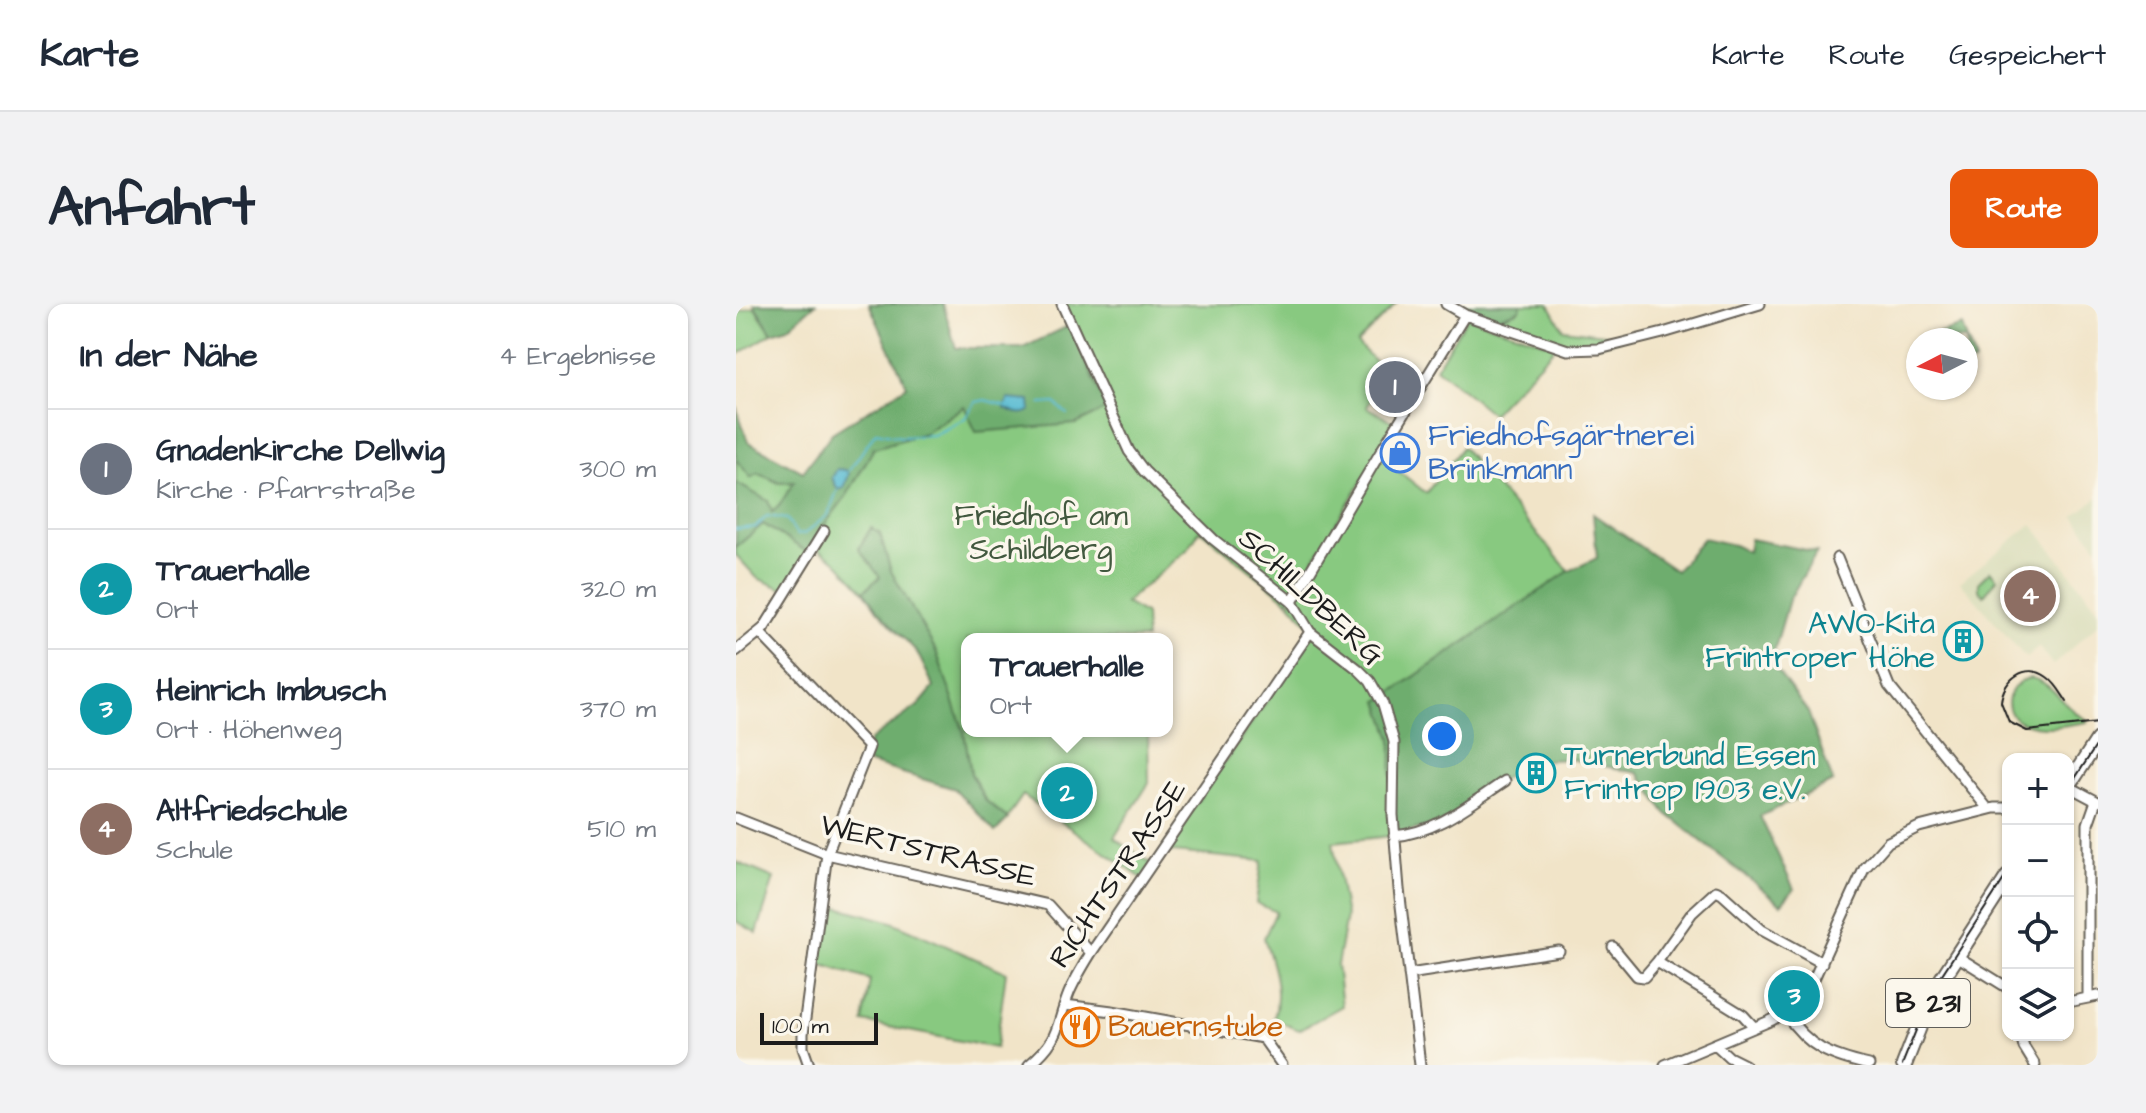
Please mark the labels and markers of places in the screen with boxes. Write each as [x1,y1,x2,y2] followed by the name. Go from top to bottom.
[1369,357,1421,417] pin: 1
[1428,415,1695,491] place label: Friedhofsgärtnerei Brinkmann
[1379,432,1421,474] shop icon: Friedhofsgärtnerei Brinkmann
[2004,566,2056,626] pin: 4
[1705,603,1935,679] place label: AWO-Kita Frintroper Höhe
[1942,620,1984,662] building icon: AWO-Kita Frintroper Höhe
[1564,735,1816,811] place label: Turnerbund Essen Frintrop 1903 e.V.
[1515,752,1557,794] building icon: Turnerbund Essen Frintrop 1903 e.V.
[1041,763,1093,823] pin: 2
[1768,966,1820,1026] pin: 3
[1059,1006,1101,1048] restaurant icon: Bauernstube
[1108,1006,1283,1048] place label: Bauernstube

